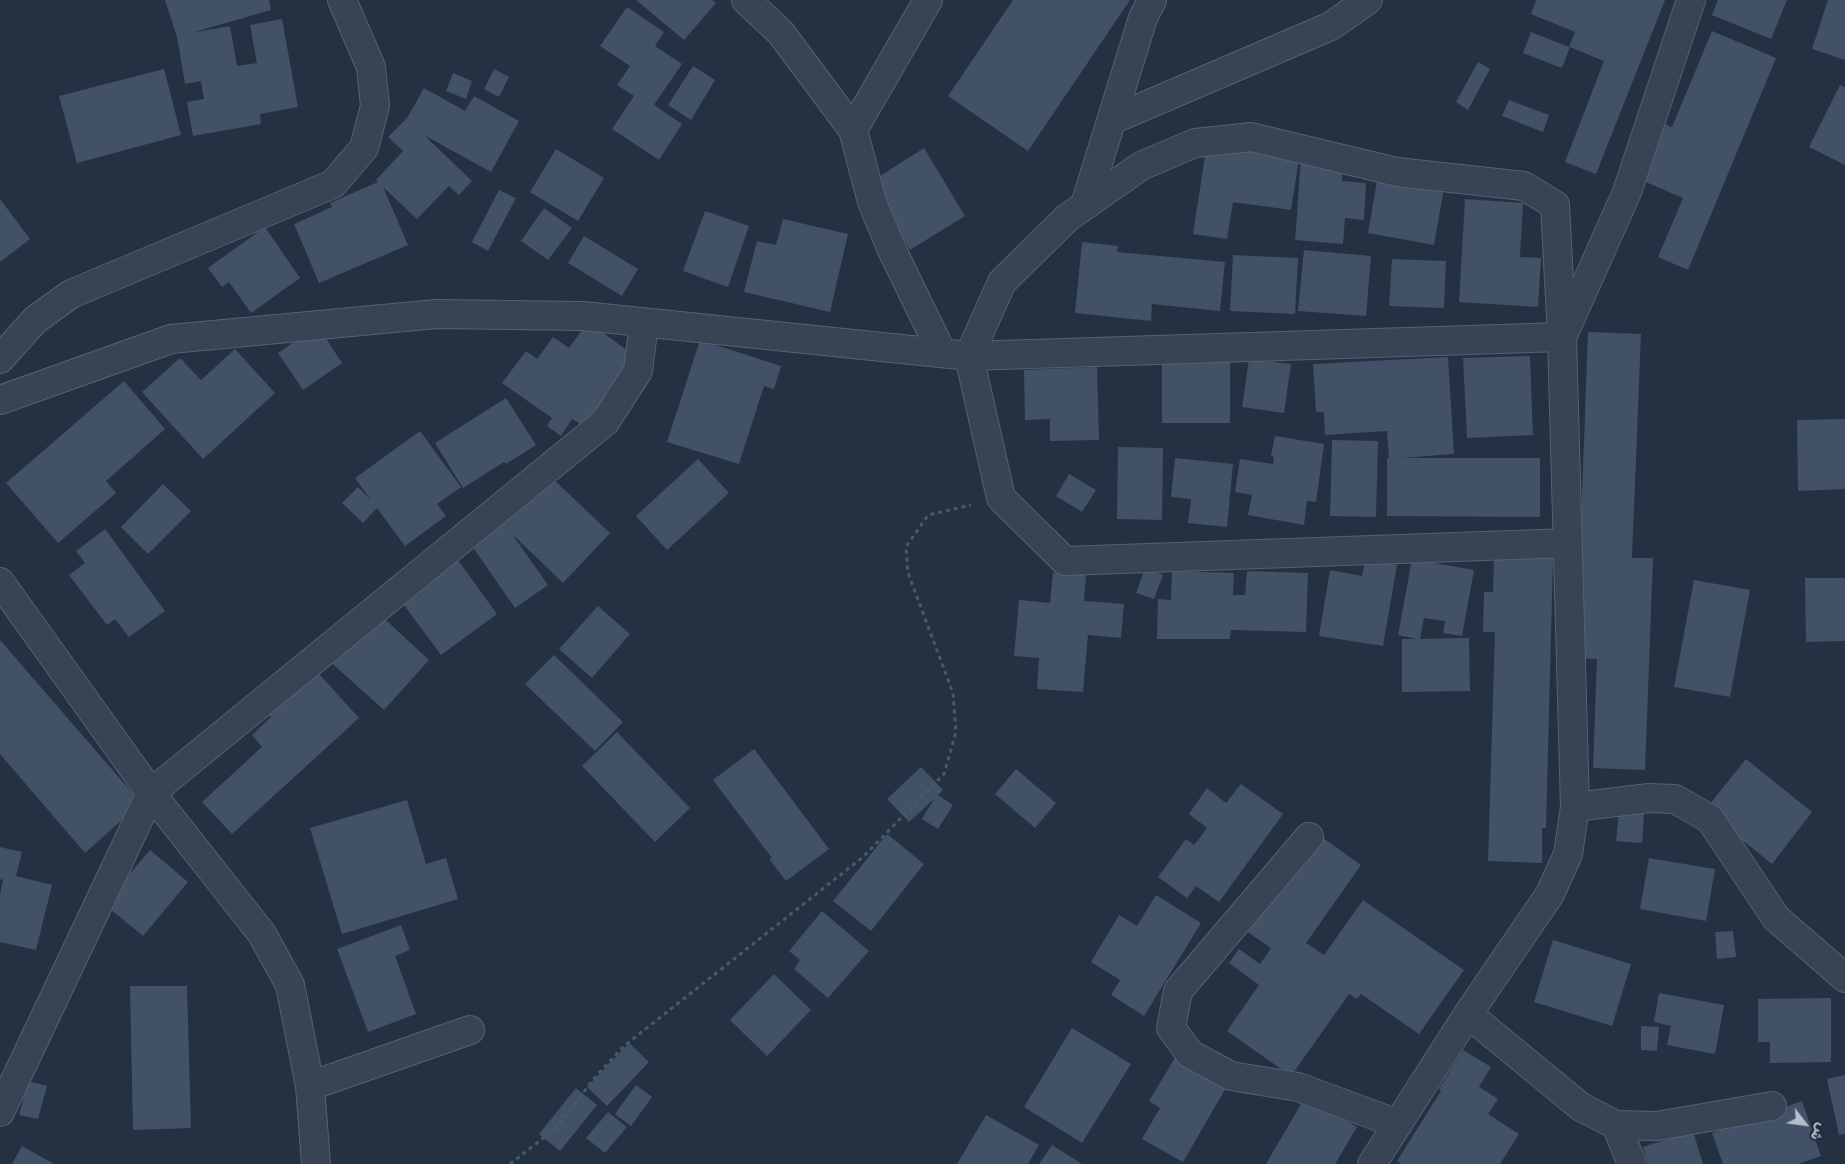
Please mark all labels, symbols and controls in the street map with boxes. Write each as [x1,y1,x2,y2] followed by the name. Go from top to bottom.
[1780,1099,1830,1149] north arrow
[1807,1120,1830,1144] text: ش

